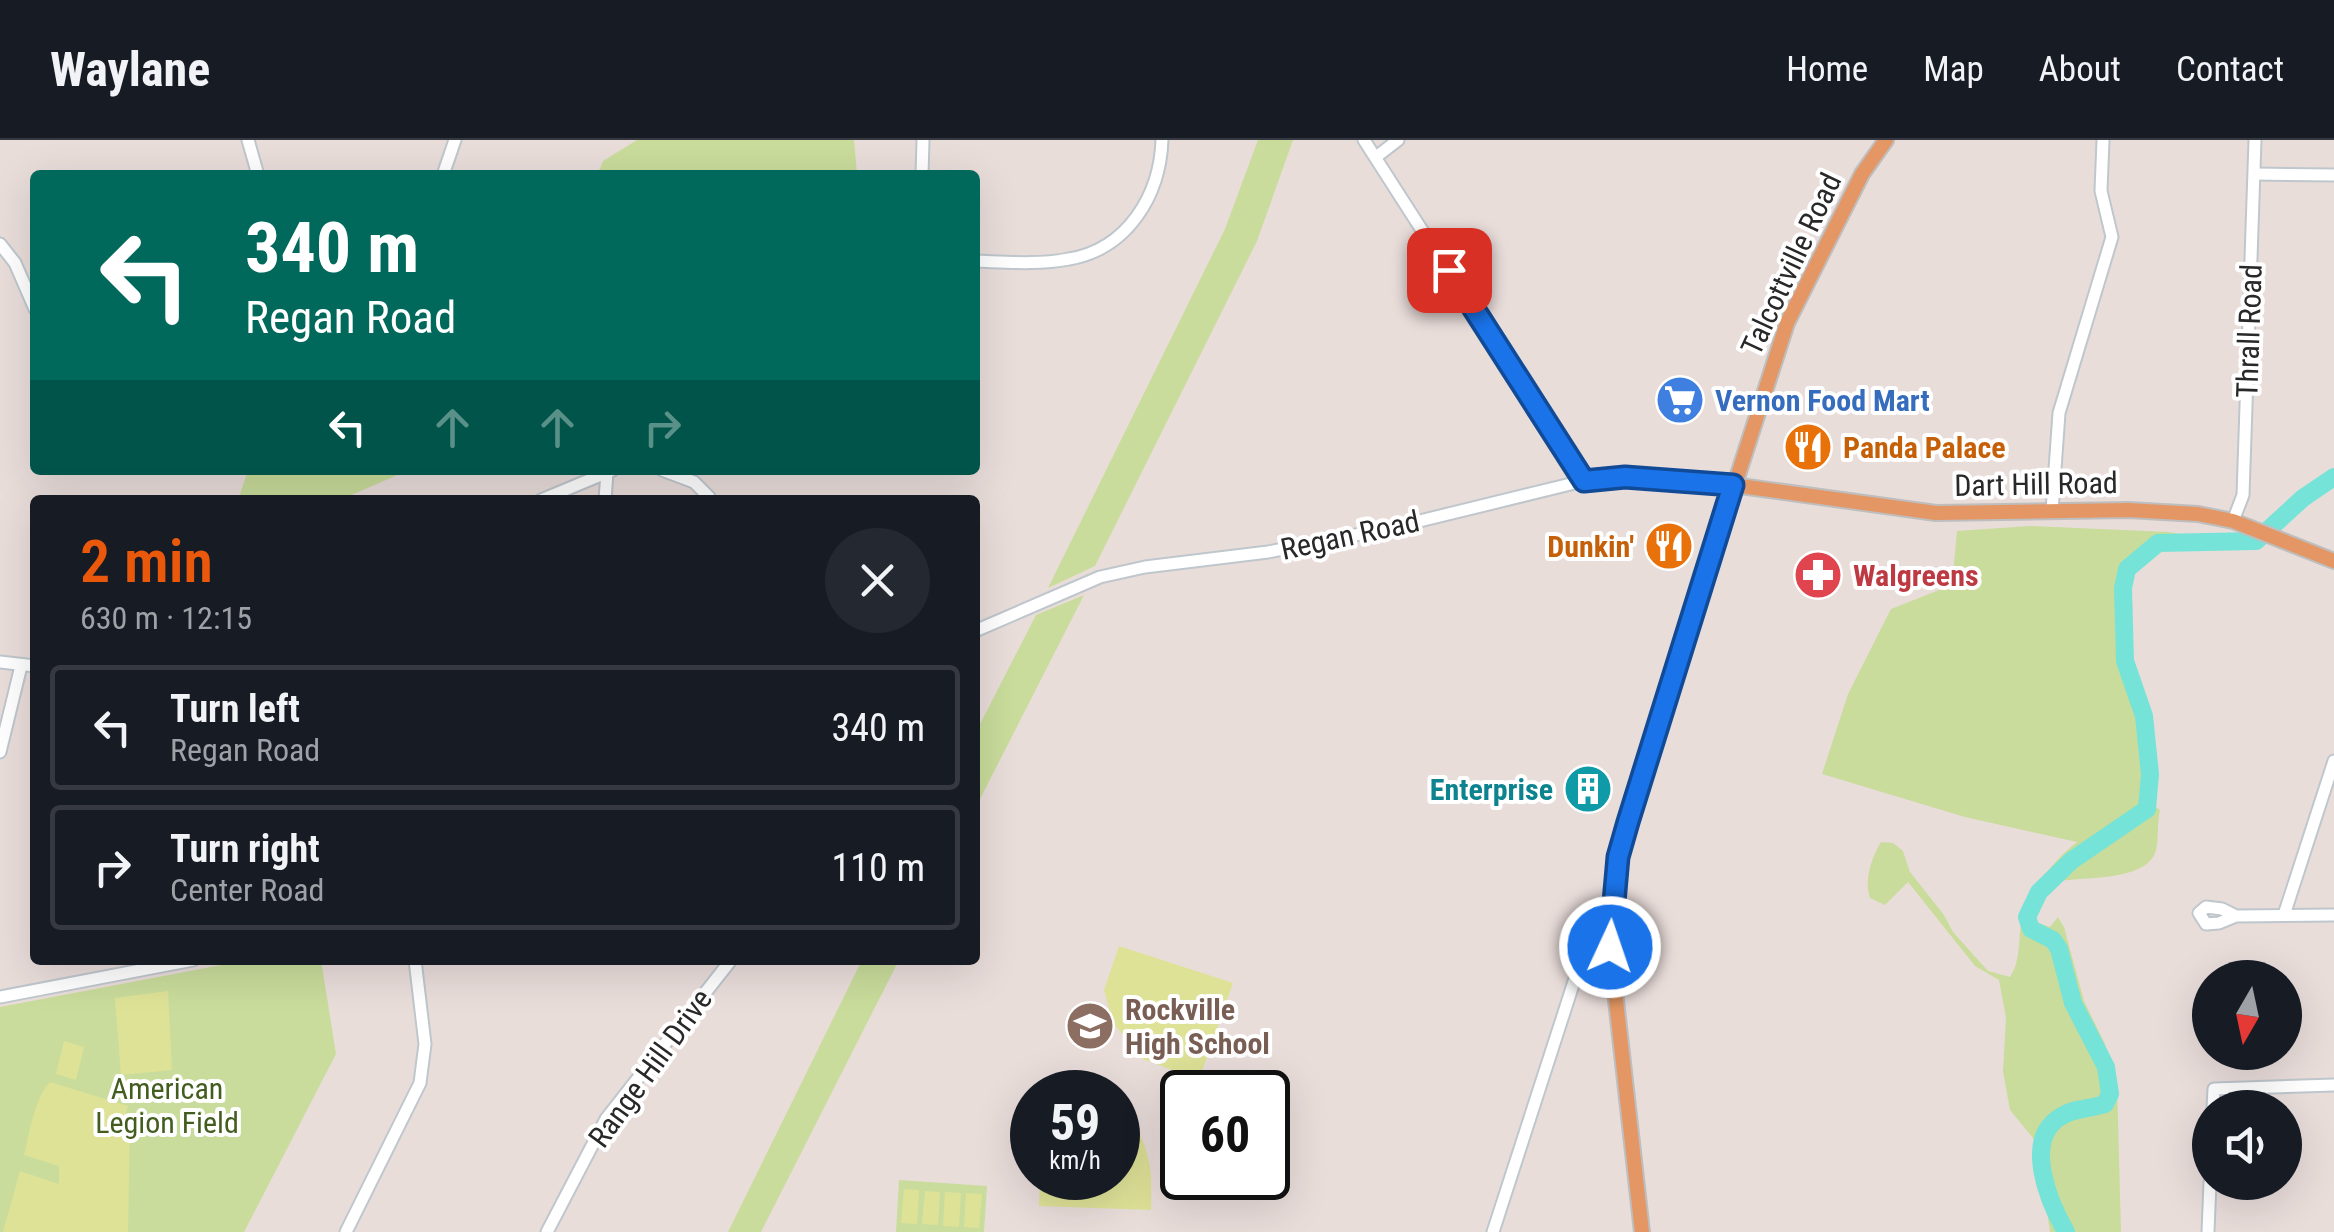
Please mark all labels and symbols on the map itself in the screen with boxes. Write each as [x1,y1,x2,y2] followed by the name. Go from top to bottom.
[1734,168,1848,360] street label: Talcottville Road
[1407,228,1492,313] pin
[2229,263,2269,399] street label: Thrall Road
[1654,374,1706,426] supermarket icon: Vernon Food Mart
[1715,383,1930,418] place label: Vernon Food Mart
[1782,421,1834,473] restaurant icon: Panda Palace
[1843,430,2006,465] place label: Panda Palace
[1954,465,2118,503] street label: Dart Hill Road
[1277,503,1423,567] street label: Regan Road
[1643,520,1695,572] restaurant icon: Dunkin'
[1547,529,1634,564] place label: Dunkin'
[1792,549,1844,601] pharmacy icon: Walgreens
[1853,558,1979,593] place label: Walgreens
[1562,763,1614,815] building icon: Enterprise
[1430,772,1553,807] place label: Enterprise
[1558,895,1662,999] position arrow
[2192,960,2302,1070] north arrow
[581,982,719,1154] street label: Range Hill Drive
[1125,992,1270,1061] place label: Rockville High School
[1064,1000,1116,1052] school or university icon: Rockville High School
[1160,1070,1290,1200] speed limit sign: 60
[95,1071,239,1140] park label: American Legion Field

